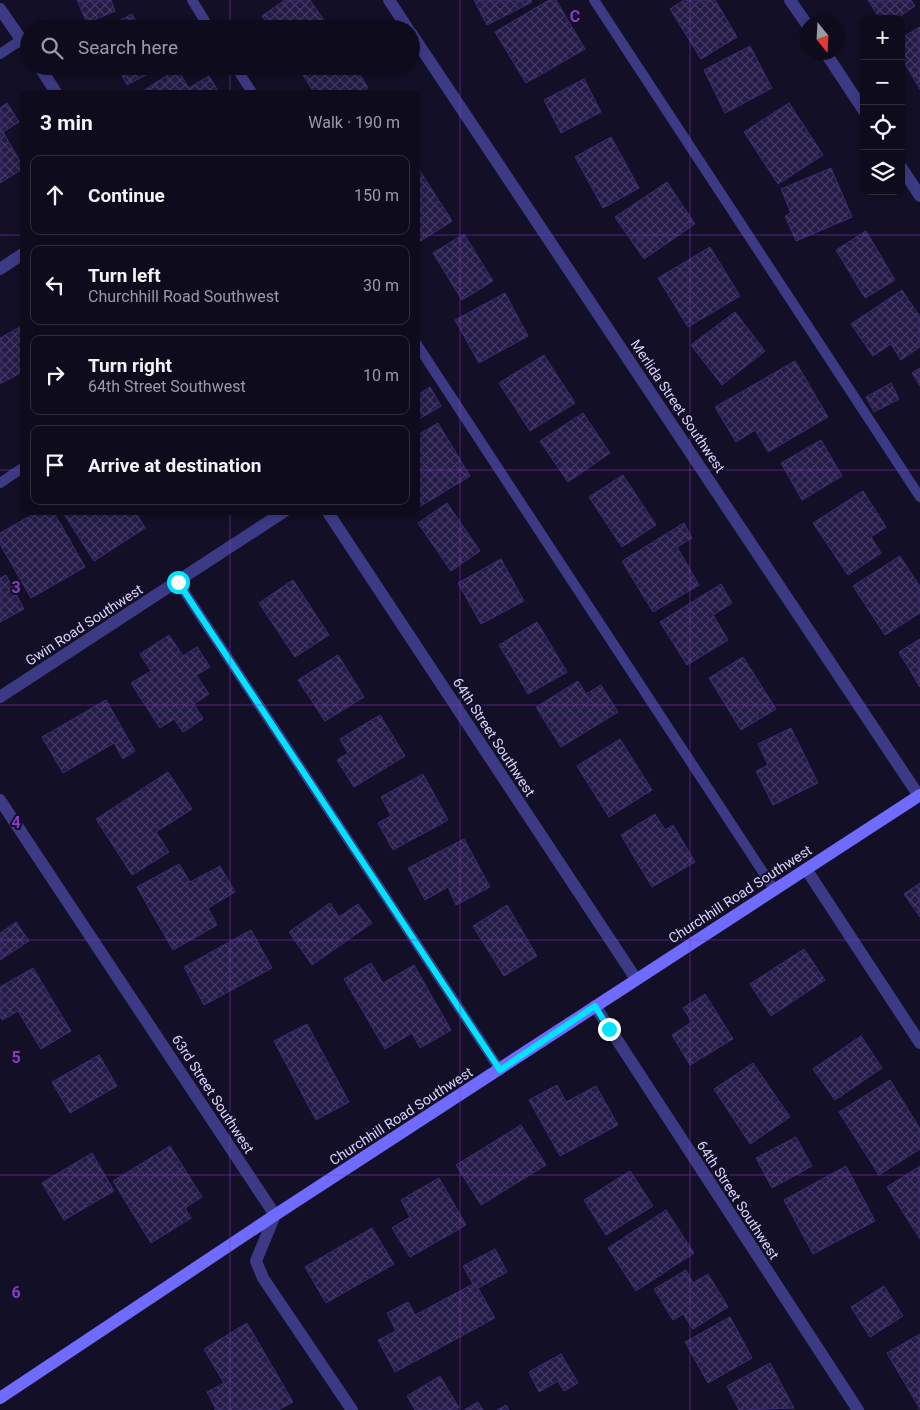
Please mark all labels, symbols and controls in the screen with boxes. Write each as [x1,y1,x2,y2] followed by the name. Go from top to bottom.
[570,7,580,26] text: C
[800,15,845,60] north arrow
[860,15,905,195] map controls
[860,15,905,60] button: +
[20,20,420,75] search box
[38,34,66,62] icon: search
[78,36,178,59] text: Search here
[860,60,905,105] button: −
[860,105,905,150] button: locate
[40,111,93,135] text: 3 min
[308,113,400,132] text: Walk · 190 m
[860,150,905,195] button: layers
[41,181,69,209] icon: ahead
[88,184,165,207] text: Continue
[354,186,399,205] text: 150 m
[88,264,161,287] text: Turn left
[41,271,69,299] icon: left
[363,276,399,295] text: 30 m
[88,287,279,306] text: Churchhill Road Southwest
[628,337,729,476] street label: Merlida Street Southwest
[88,354,172,377] text: Turn right
[41,361,69,389] icon: right
[363,366,399,385] text: 10 m
[88,377,246,396] text: 64th Street Southwest
[41,451,69,479] icon: arrive
[88,454,261,477] text: Arrive at destination
[167,571,190,594] route start
[11,578,21,597] text: 3
[22,581,146,669] street label: Gwin Road Southwest
[450,675,539,800] street label: 64th Street Southwest
[11,813,21,832] text: 4
[666,842,815,946] street label: Churchhill Road Southwest
[598,1018,621,1041] route end
[169,1032,258,1157] street label: 63rd Street Southwest
[11,1048,21,1067] text: 5
[327,1064,476,1168] street label: Churchhill Road Southwest
[694,1138,783,1263] street label: 64th Street Southwest
[11,1283,21,1302] text: 6

